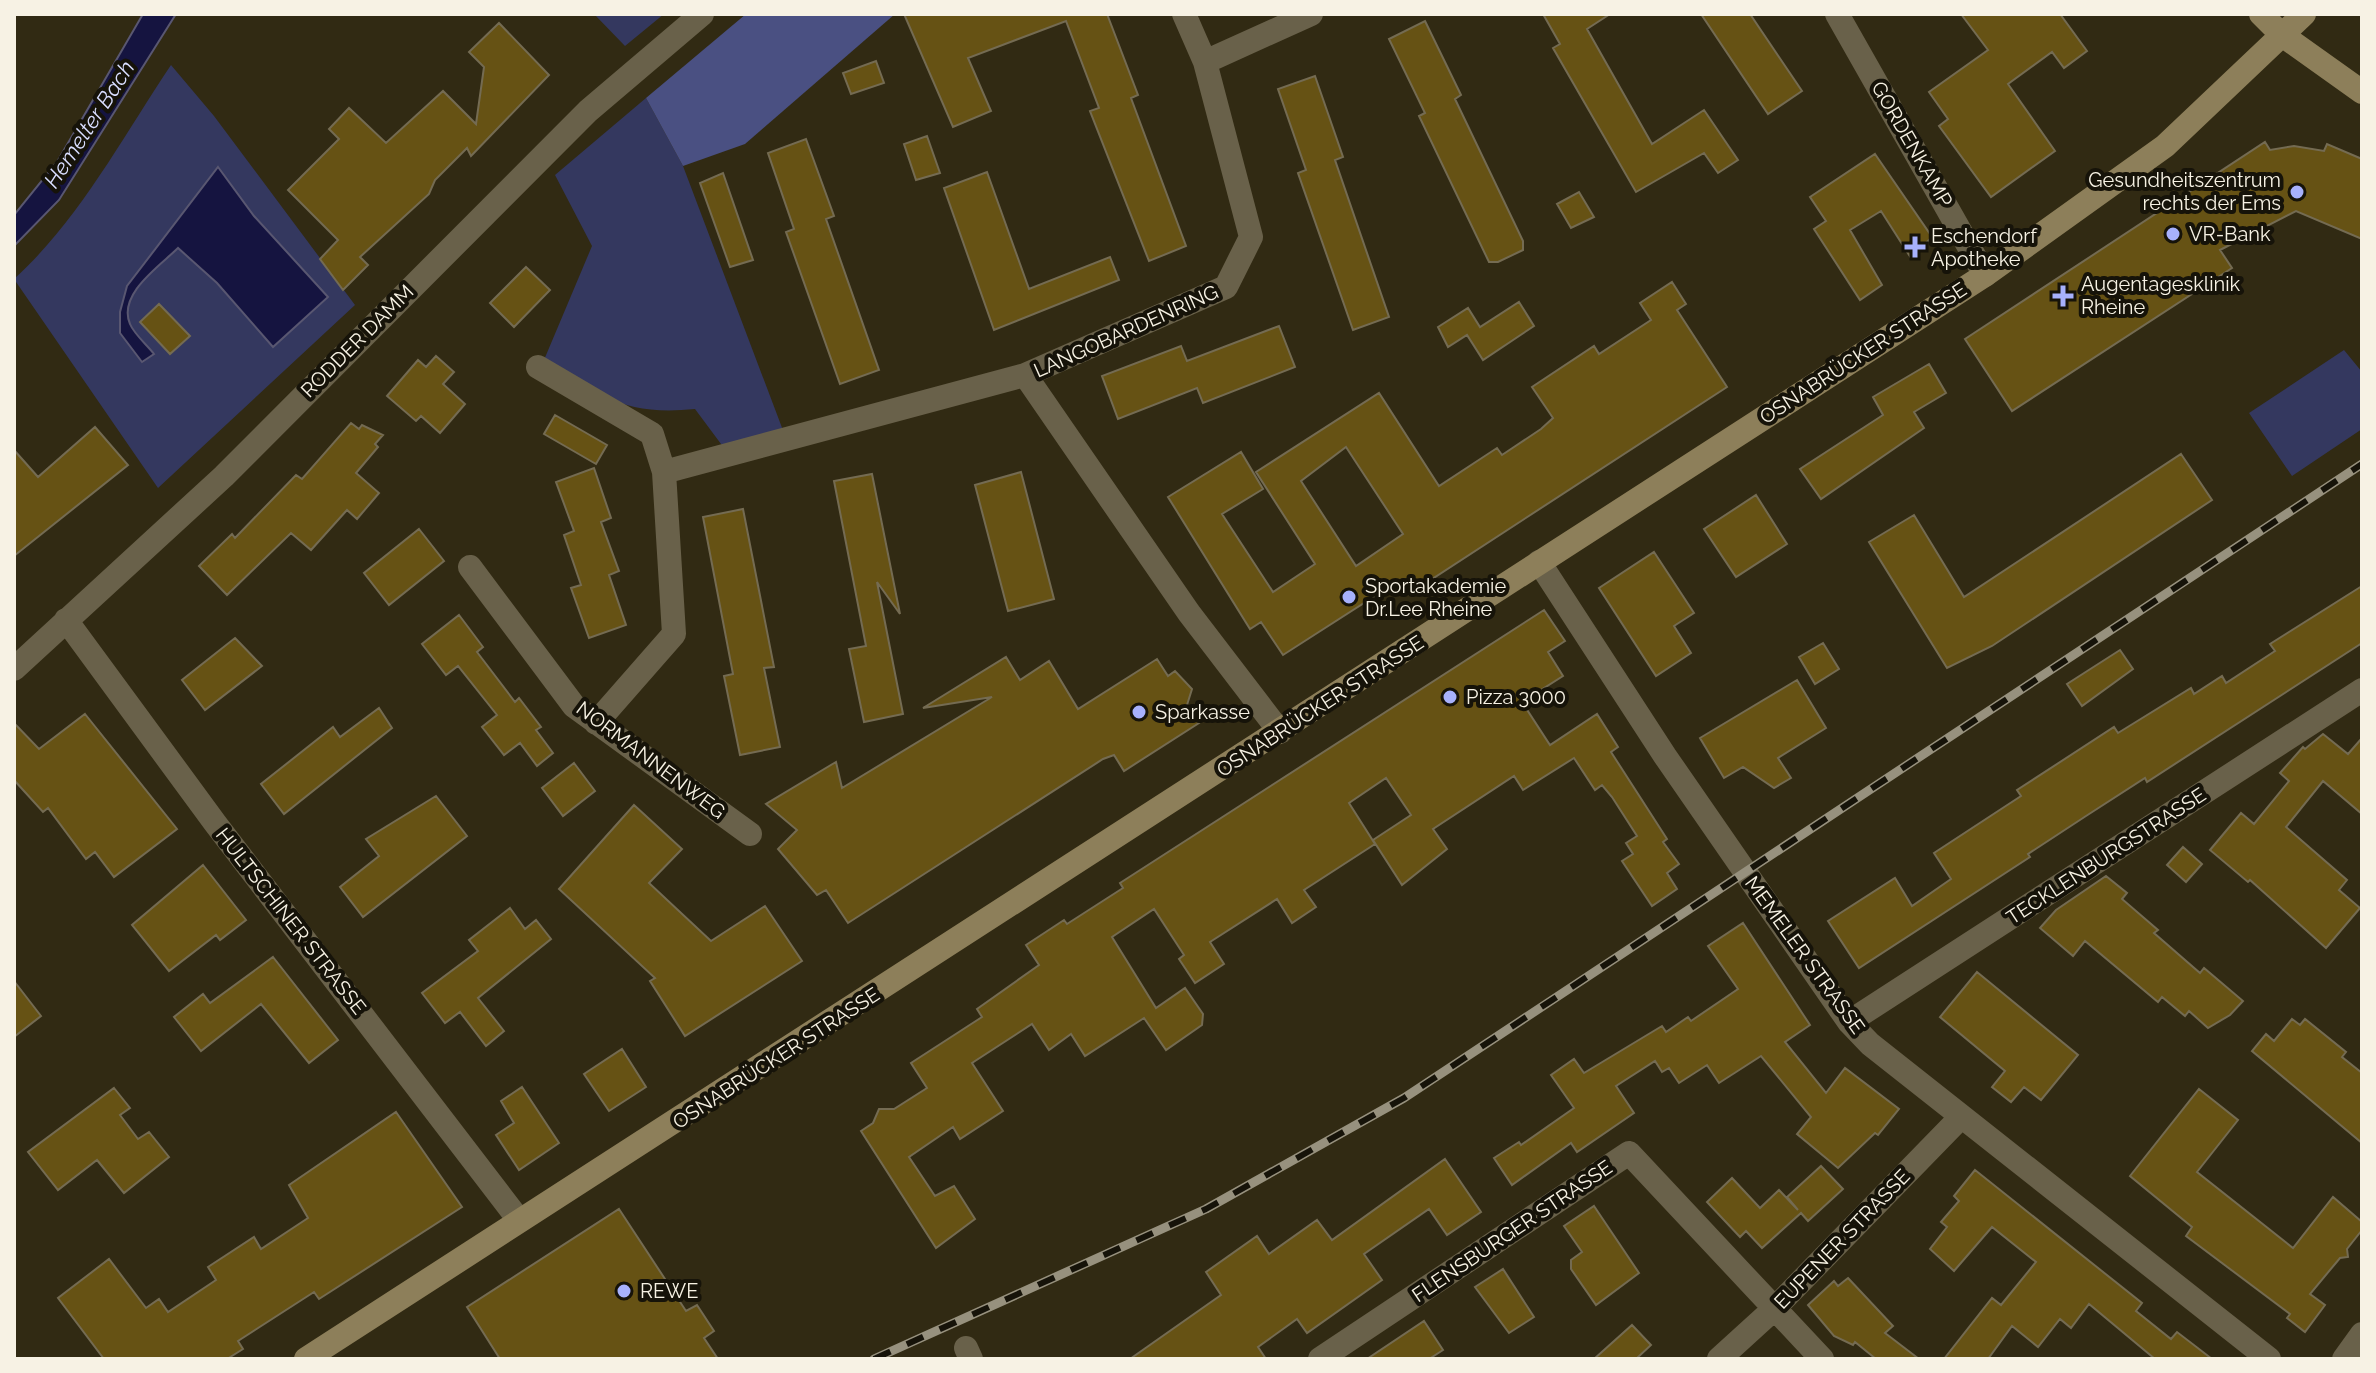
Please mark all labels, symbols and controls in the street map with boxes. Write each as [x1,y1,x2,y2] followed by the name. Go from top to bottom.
[38,56,140,192] water label: Hemelter Bach
[1866,77,1958,211] street label: GORDENKAMP
[2088,168,2281,215] place label: Gesundheitszentrum rechts der Ems
[2288,183,2306,201] marker: Gesundheitszentrum rechts der Ems
[2189,222,2271,246] place label: VR-Bank
[1931,224,2038,271] place label: Eschendorf Apotheke
[2164,225,2182,243] marker: VR-Bank
[1906,238,1924,256] marker: Eschendorf Apotheke
[2081,272,2241,319] place label: Augentagesklinik Rheine
[1755,277,1971,429] street label: OSNABRÜCKER STRASSE
[296,280,418,402] street label: RODDER DAMM
[1030,280,1222,382] street label: LANGOBARDENRING
[2052,285,2074,307] marker: Augentagesklinik Rheine
[1365,574,1506,621] place label: Sportakademie Dr.Lee Rheine
[1340,588,1358,606] marker: Sportakademie Dr.Lee Rheine
[1212,630,1428,782] street label: OSNABRÜCKER STRASSE
[1466,685,1566,709] place label: Pizza 3000
[1441,688,1459,706] marker: Pizza 3000
[572,696,730,824] street label: NORMANNENWEG
[1155,700,1250,724] place label: Sparkasse
[1130,703,1148,721] marker: Sparkasse
[2002,783,2210,929] street label: TECKLENBURGSTRASSE
[211,823,371,1019] street label: HULTSCHINER STRASSE
[1740,872,1870,1038] street label: MEMELER STRASSE
[668,982,884,1134] street label: OSNABRÜCKER STRASSE
[1407,1155,1617,1307] street label: FLENSBURGER STRASSE
[1769,1164,1915,1314] street label: EUPENER STRASSE
[640,1279,698,1303] place label: REWE
[615,1282,633,1300] marker: REWE

